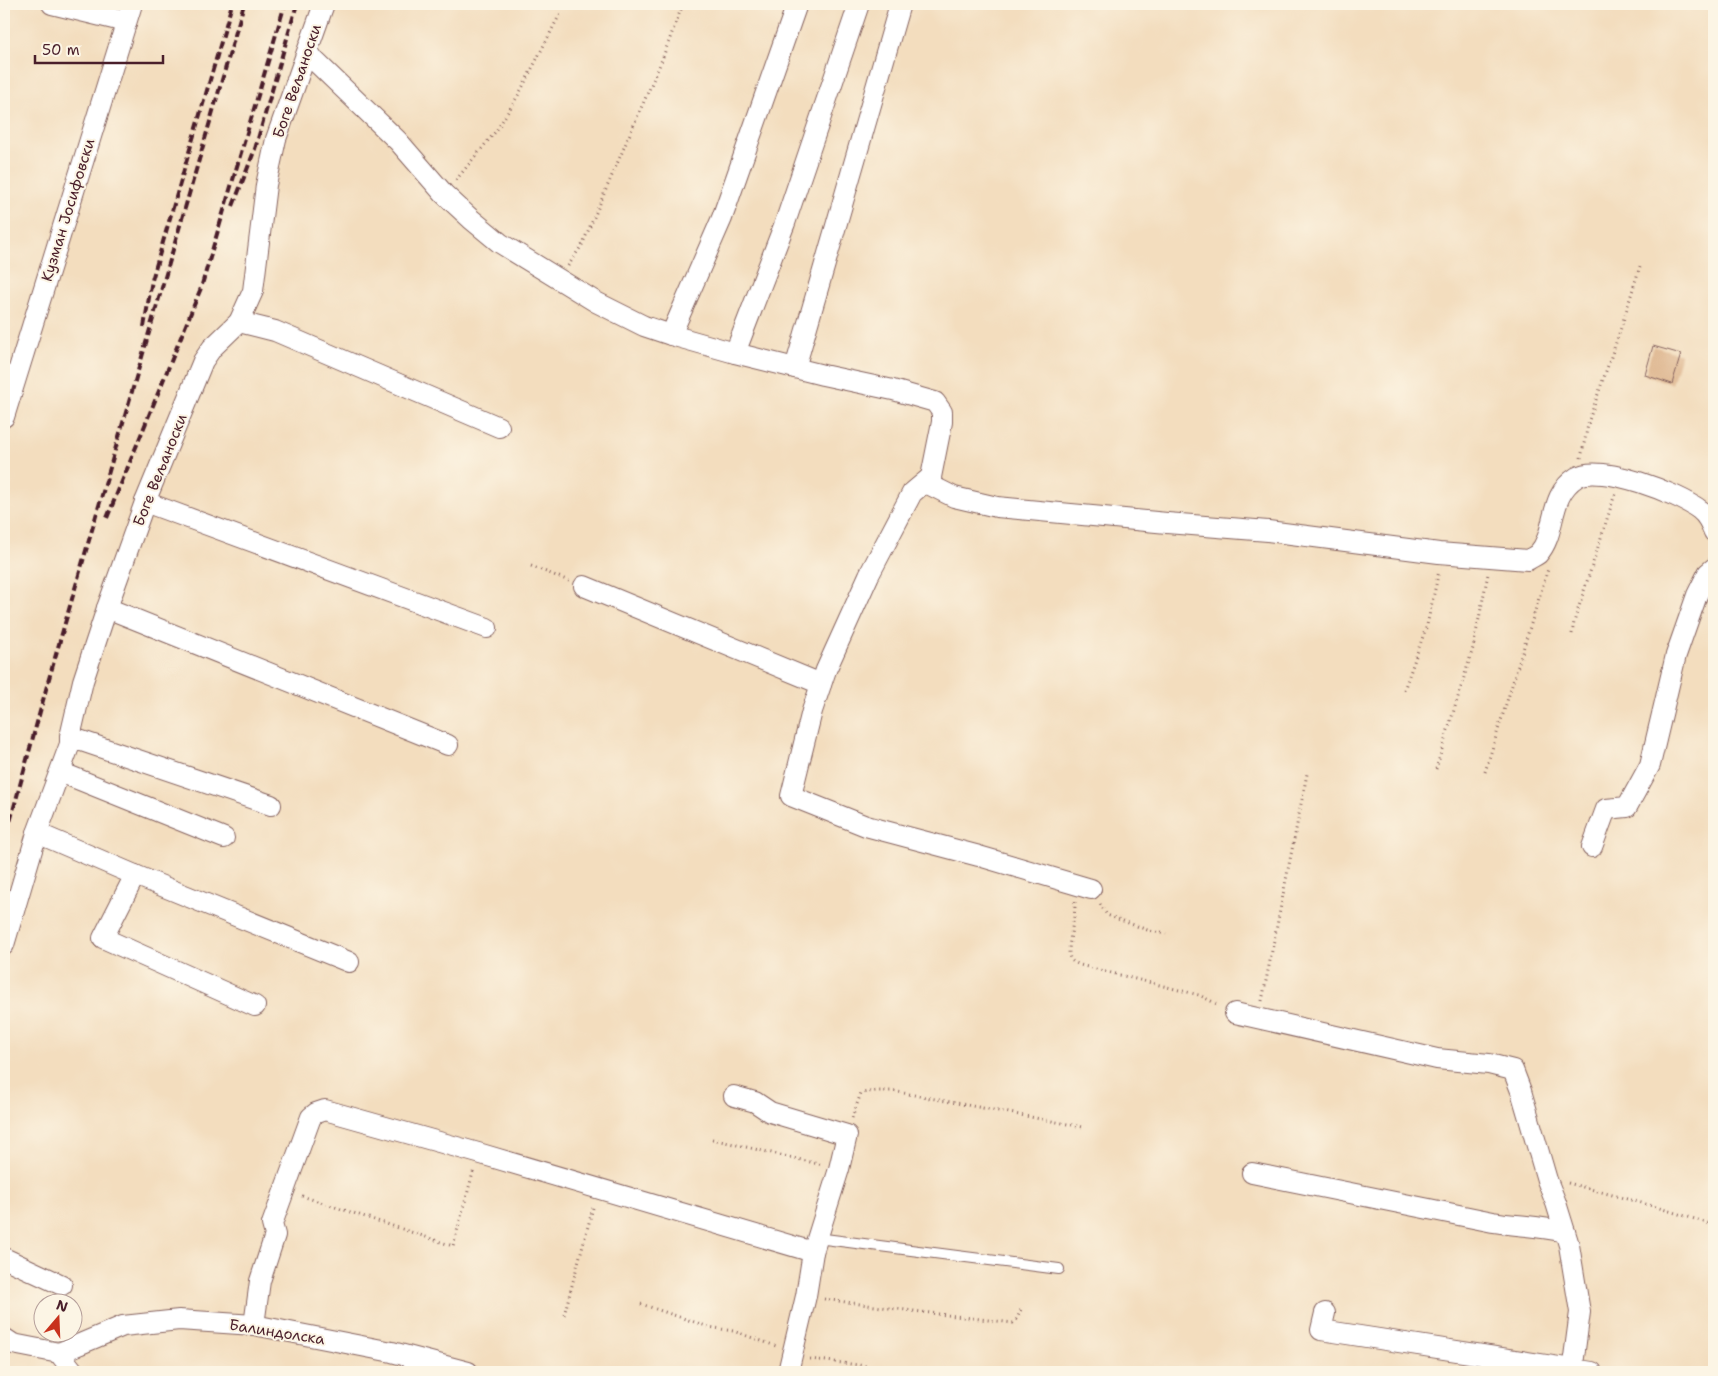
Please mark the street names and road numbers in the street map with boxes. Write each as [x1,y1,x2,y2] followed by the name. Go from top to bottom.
[268,21,326,141] street label: Боге Вељаноски
[37,136,99,284] street label: Кузман Јосифовски
[128,411,192,529] street label: Боге Вељаноски
[228,1315,327,1350] street label: Балиндолска

